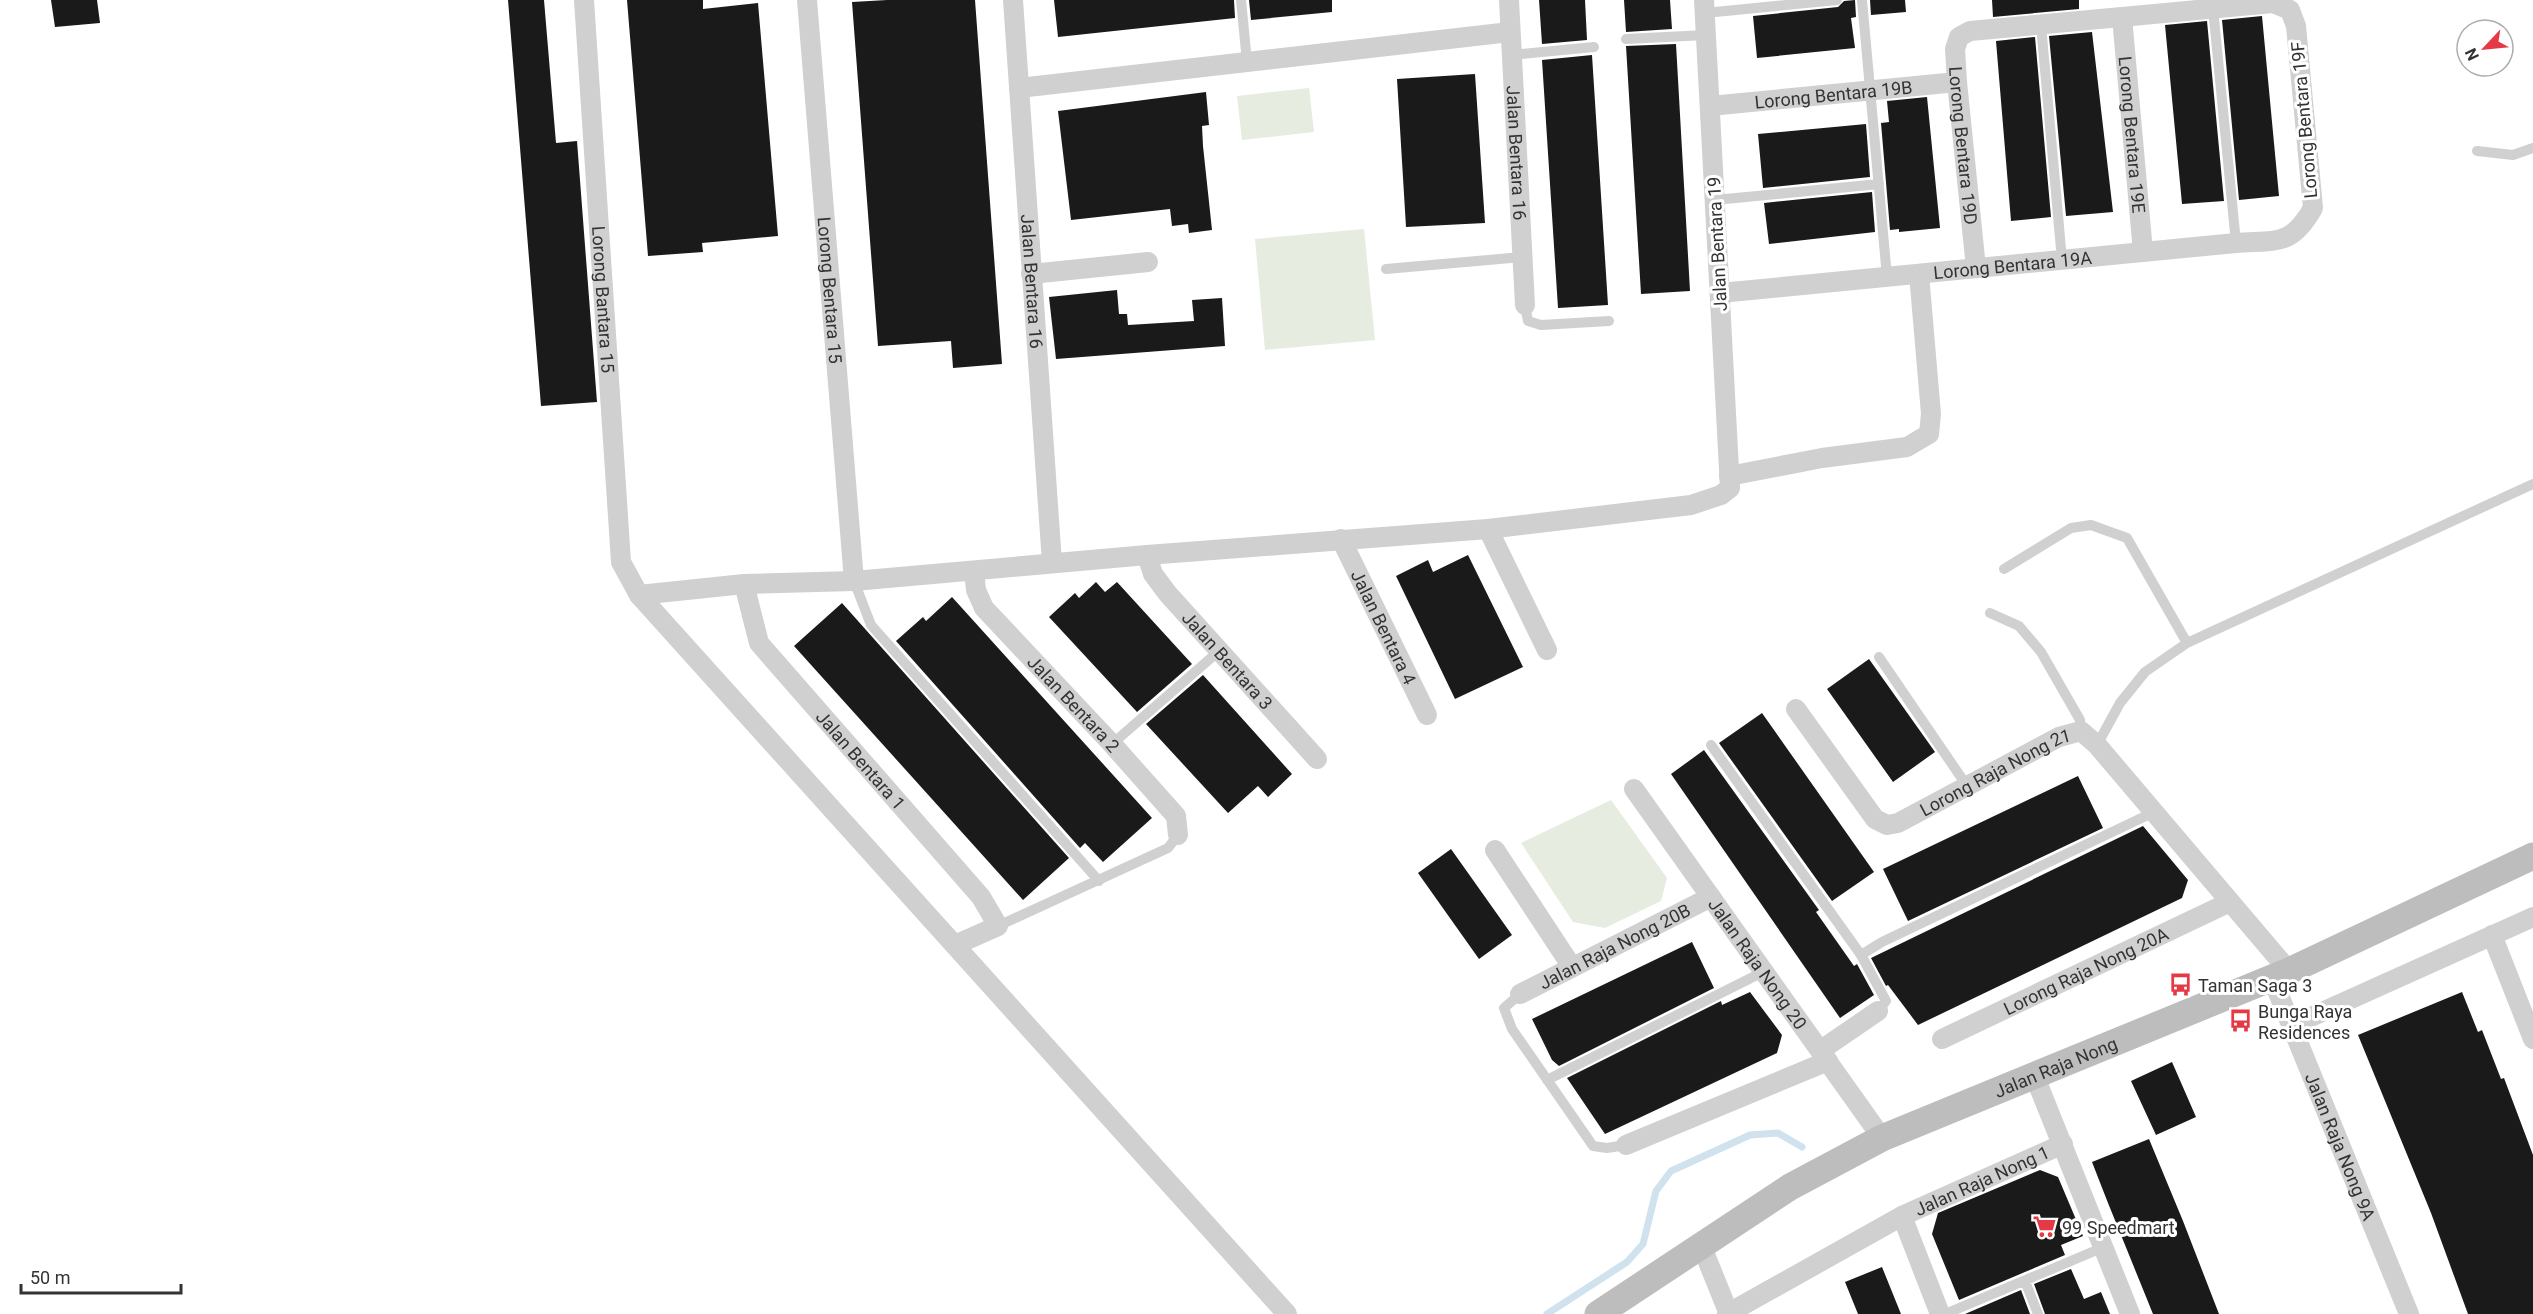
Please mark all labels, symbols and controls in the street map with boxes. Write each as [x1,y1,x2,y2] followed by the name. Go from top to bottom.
[2455,18,2515,78] north arrow
[2287,41,2321,199] street label: Lorong Bentara 19F
[2461,45,2483,64] text: N
[2115,55,2150,214] street label: Lorong Bentara 19E
[1946,66,1982,226] street label: Lorong Bentara 19D
[1753,76,1913,112] street label: Lorong Bentara 19B
[1503,85,1531,221] street label: Jalan Bentara 16
[1703,176,1731,312] street label: Jalan Bentara 19
[1017,213,1048,349] street label: Jalan Bentara 16
[814,216,847,364] street label: Lorong Bentara 15
[588,225,619,374] street label: Lorong Bantara 15
[1932,246,2093,283] street label: Lorong Bentara 19A
[1347,566,1421,688] street label: Jalan Bentara 4
[1178,607,1277,713] street label: Jalan Bentara 3
[1023,651,1124,756] street label: Jalan Bentara 2
[812,706,910,814] street label: Jalan Bentara 1
[1916,724,2073,820] street label: Lorong Raja Nong 21
[1704,894,1812,1033] street label: Jalan Raja Nong 20
[1535,899,1694,993] street label: Jalan Raja Nong 20B
[2000,922,2172,1019] street label: Lorong Raja Nong 20A
[2167,972,2193,998] bus stop icon: Taman Saga 3
[2198,975,2312,996] place label: Taman Saga 3
[2258,1001,2352,1043] place label: Bunga Raya Residences
[2227,1008,2253,1034] bus stop icon: Bunga Raya Residences
[1991,1032,2120,1101] street label: Jalan Raja Nong
[2301,1070,2380,1224] street label: Jalan Raja Nong 9A
[1911,1141,2053,1220] street label: Jalan Raja Nong 1
[2031,1214,2057,1240] supermarket icon: 99 Speedmart
[2062,1217,2175,1238] place label: 99 Speedmart
[21,1257,182,1295] scale bar
[30,1267,70,1288] text: 50 m

